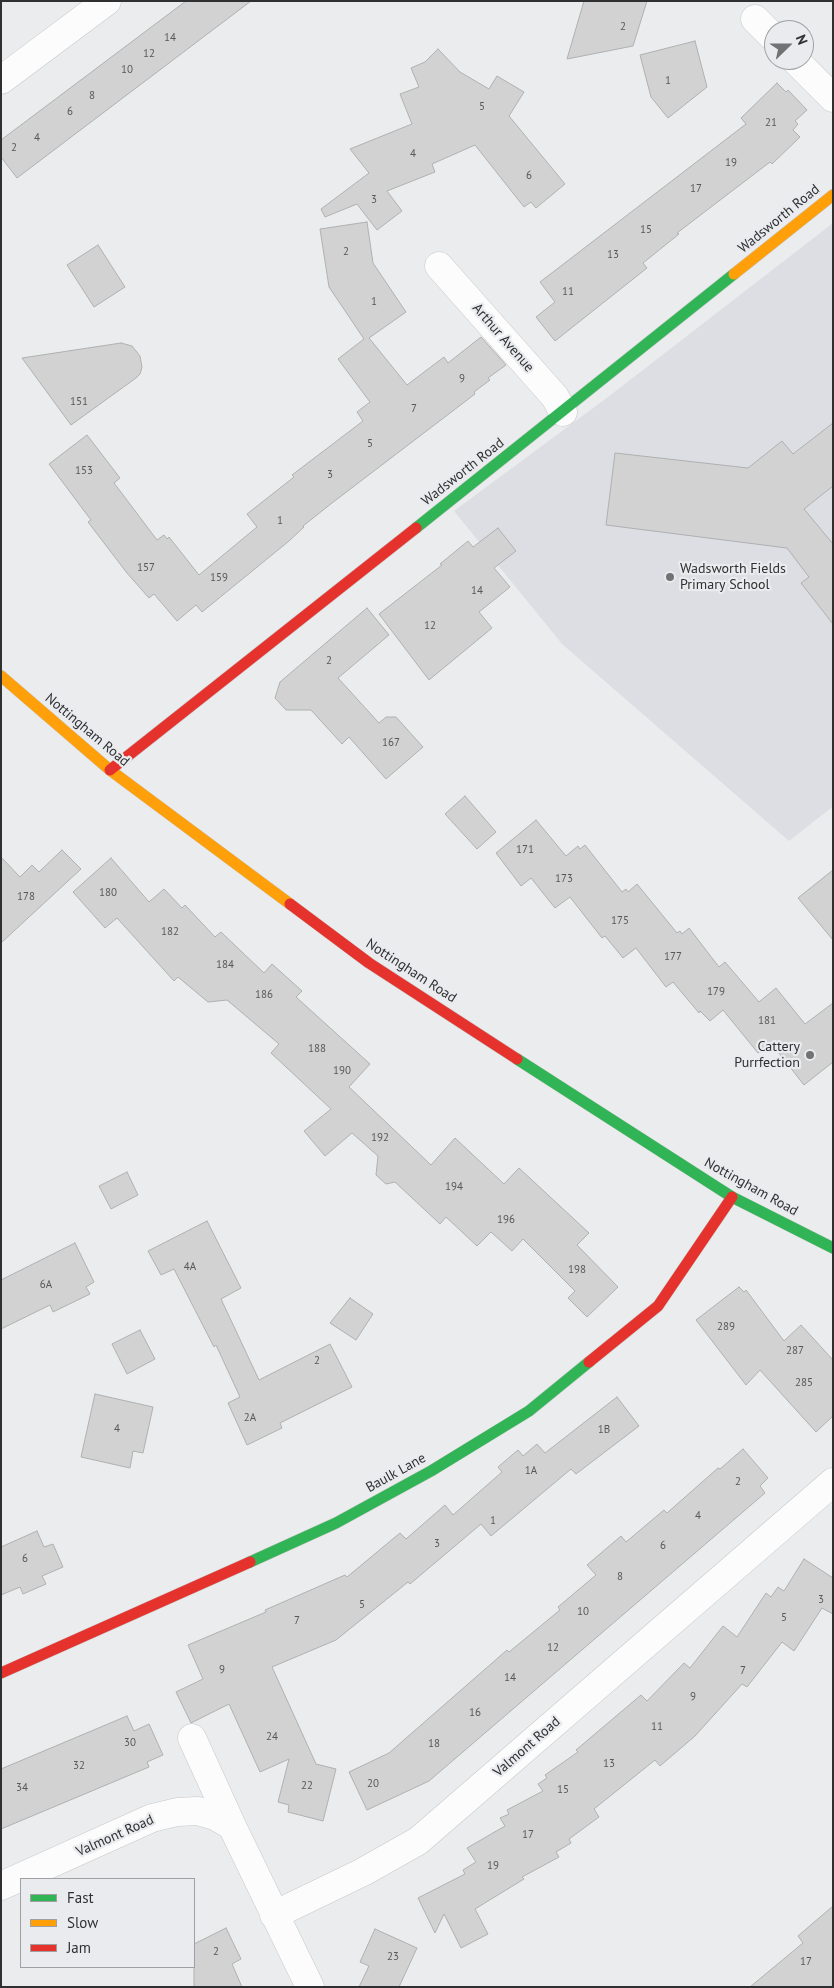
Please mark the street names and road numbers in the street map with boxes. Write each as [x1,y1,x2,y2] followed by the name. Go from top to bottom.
[735,181,823,257] street label: Wadsworth Road
[469,300,537,376] street label: Arthur Avenue
[418,435,508,509] street label: Wadsworth Road
[42,690,132,770] street label: Nottingham Road
[363,935,459,1007] street label: Nottingham Road
[701,1154,801,1220] street label: Nottingham Road
[363,1450,429,1496] street label: Baulk Lane
[490,1713,564,1781] street label: Valmont Road
[74,1811,156,1861] street label: Valmont Road

